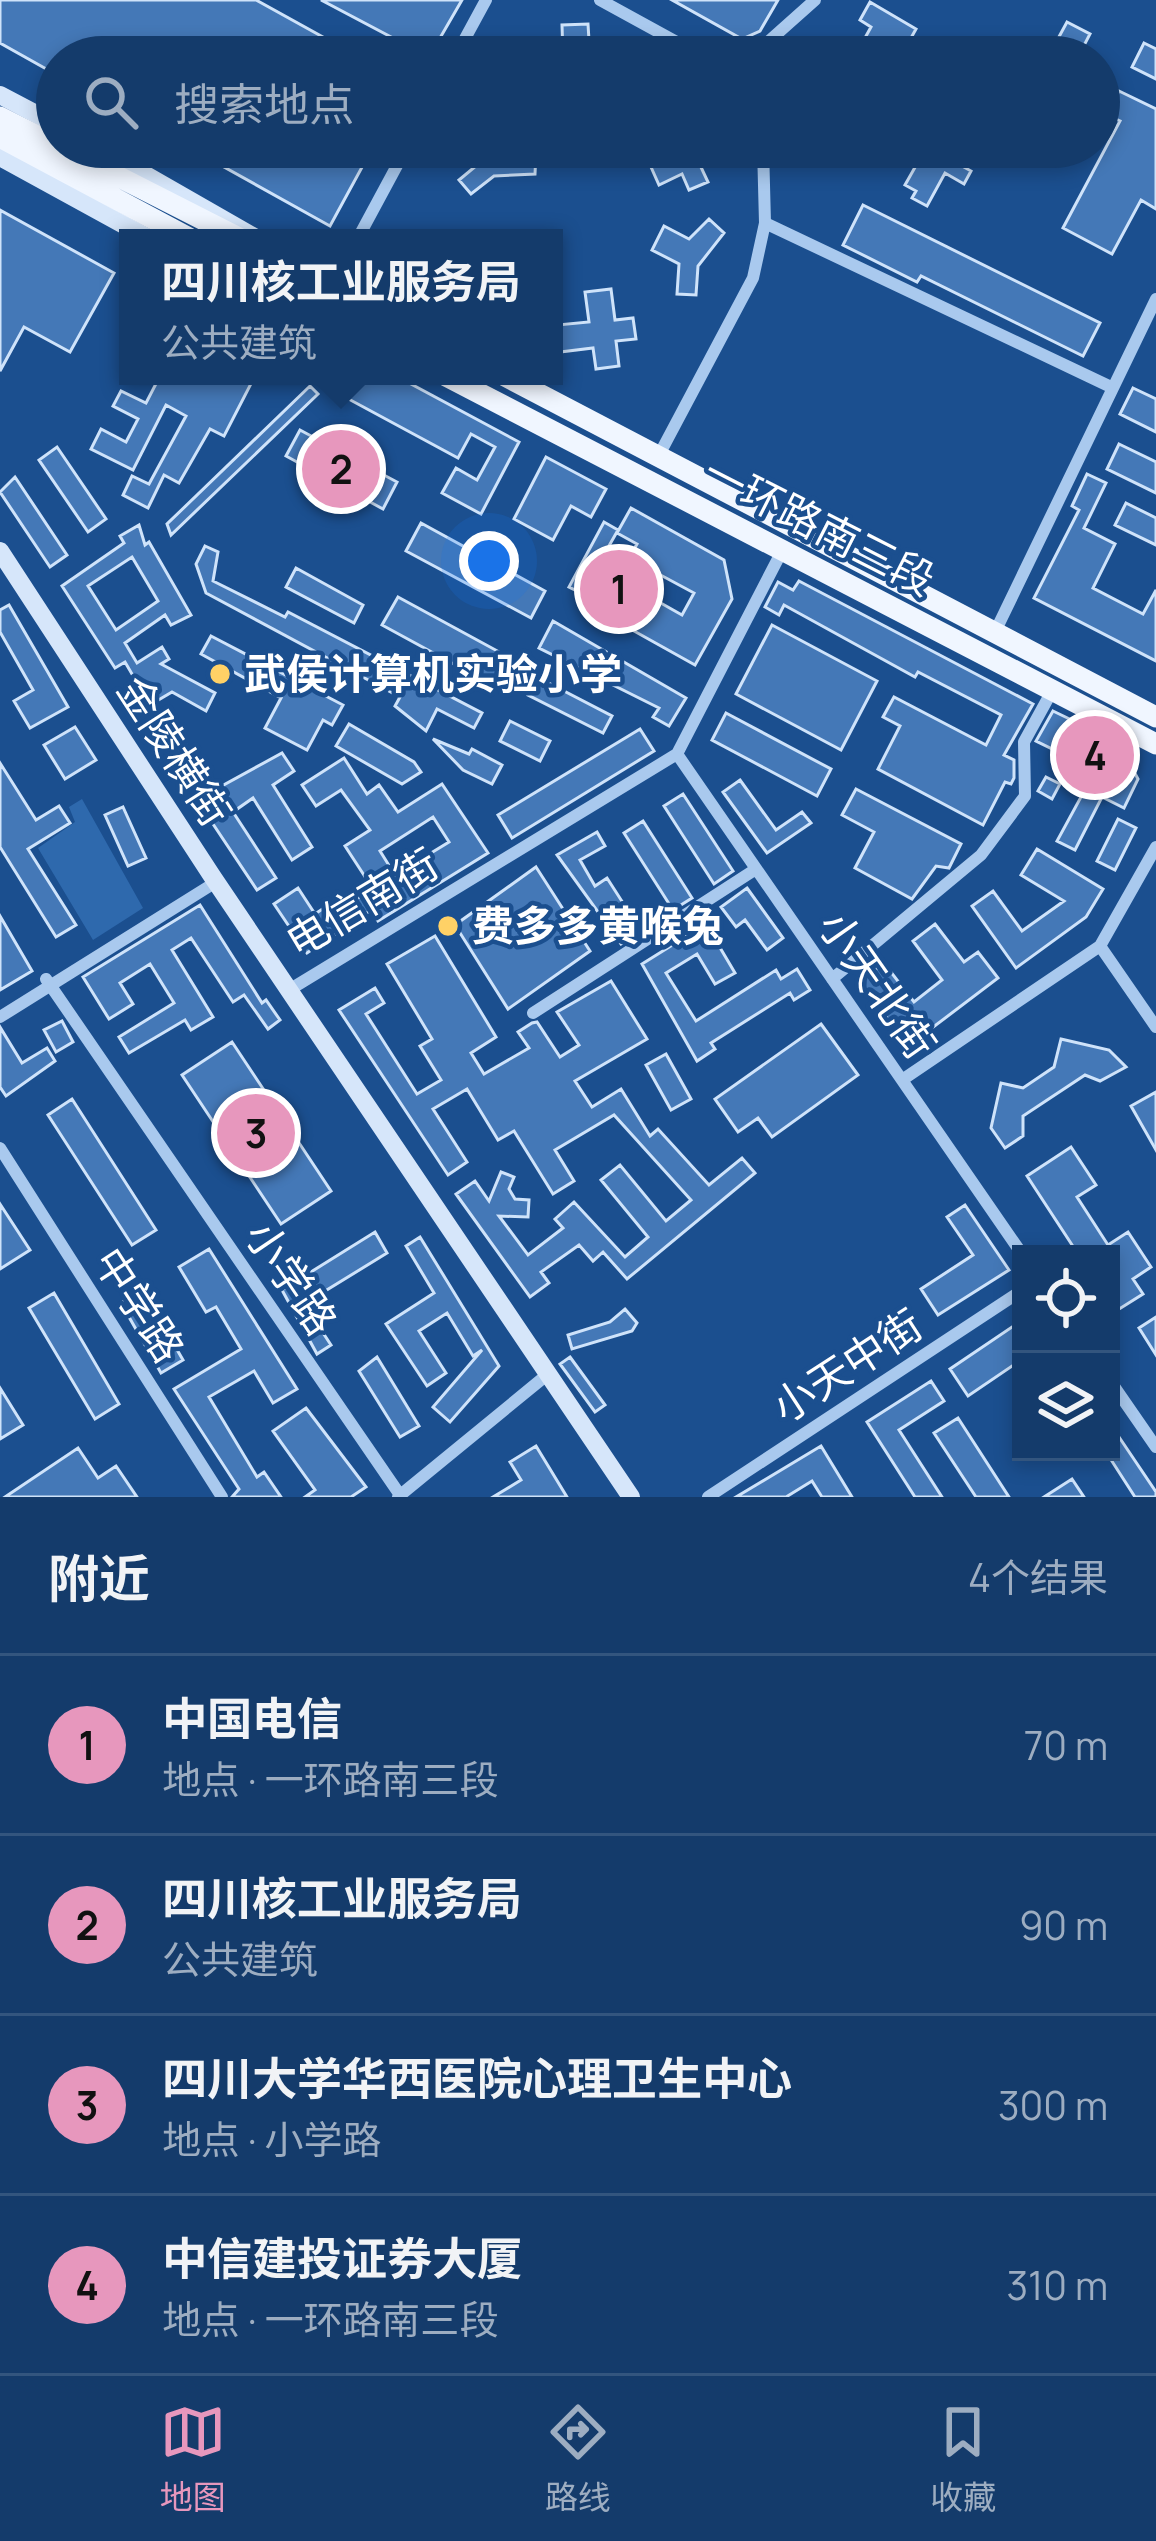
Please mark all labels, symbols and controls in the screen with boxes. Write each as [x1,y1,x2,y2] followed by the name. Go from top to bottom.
[36,36,1120,168] search box
[78,69,144,135] icon: search
[174,73,354,135] text: 搜索地点
[119,229,563,385] popup
[161,250,521,312] text: 四川核工业服务局
[161,315,317,369] text: 公共建筑
[302,424,380,514] pin: 2
[694,442,945,608] street label: 一环路南三段
[459,531,519,591] your location
[580,544,658,634] pin: 1
[244,644,622,702] place label: 武侯计算机实验小学
[207,661,233,687] marker: 武侯计算机实验小学
[105,664,245,837] street label: 金陵横街
[1056,710,1134,800] pin: 4
[275,834,448,970] street label: 电信南街
[472,896,724,954] place label: 费多多黄喉兔
[806,899,950,1070] street label: 小天北街
[435,913,461,939] marker: 费多多黄喉兔
[217,1088,295,1178] pin: 3
[233,1209,351,1346] street label: 小学路
[81,1236,198,1373] street label: 中学路
[1012,1245,1120,1461] map controls
[1012,1245,1120,1353] button: locate
[760,1295,933,1435] street label: 小天中街
[1012,1353,1120,1461] button: layers
[48,1543,150,1612] text: 附近
[968,1550,1108,1604] text: 4个结果
[162,1687,342,1749] text: 中国电信
[78,1718,96,1772] text: 1
[1024,1718,1108,1772] text: 70 m
[162,1752,498,1806] text: 地点 · 一环路南三段
[162,1867,522,1929] text: 四川核工业服务局
[75,1898,99,1952] text: 2
[1019,1898,1108,1952] text: 90 m
[162,1932,318,1986] text: 公共建筑
[162,2047,792,2109] text: 四川大学华西医院心理卫生中心
[76,2078,98,2132] text: 3
[998,2078,1108,2132] text: 300 m
[162,2112,381,2166] text: 地点 · 小学路
[162,2227,522,2289] text: 中信建投证券大厦
[75,2258,99,2312] text: 4
[1007,2258,1108,2312] text: 310 m
[162,2292,498,2346] text: 地点 · 一环路南三段
[160,2399,226,2519] tab: 地图
[545,2399,611,2519] tab: 路线
[930,2399,996,2519] tab: 收藏

